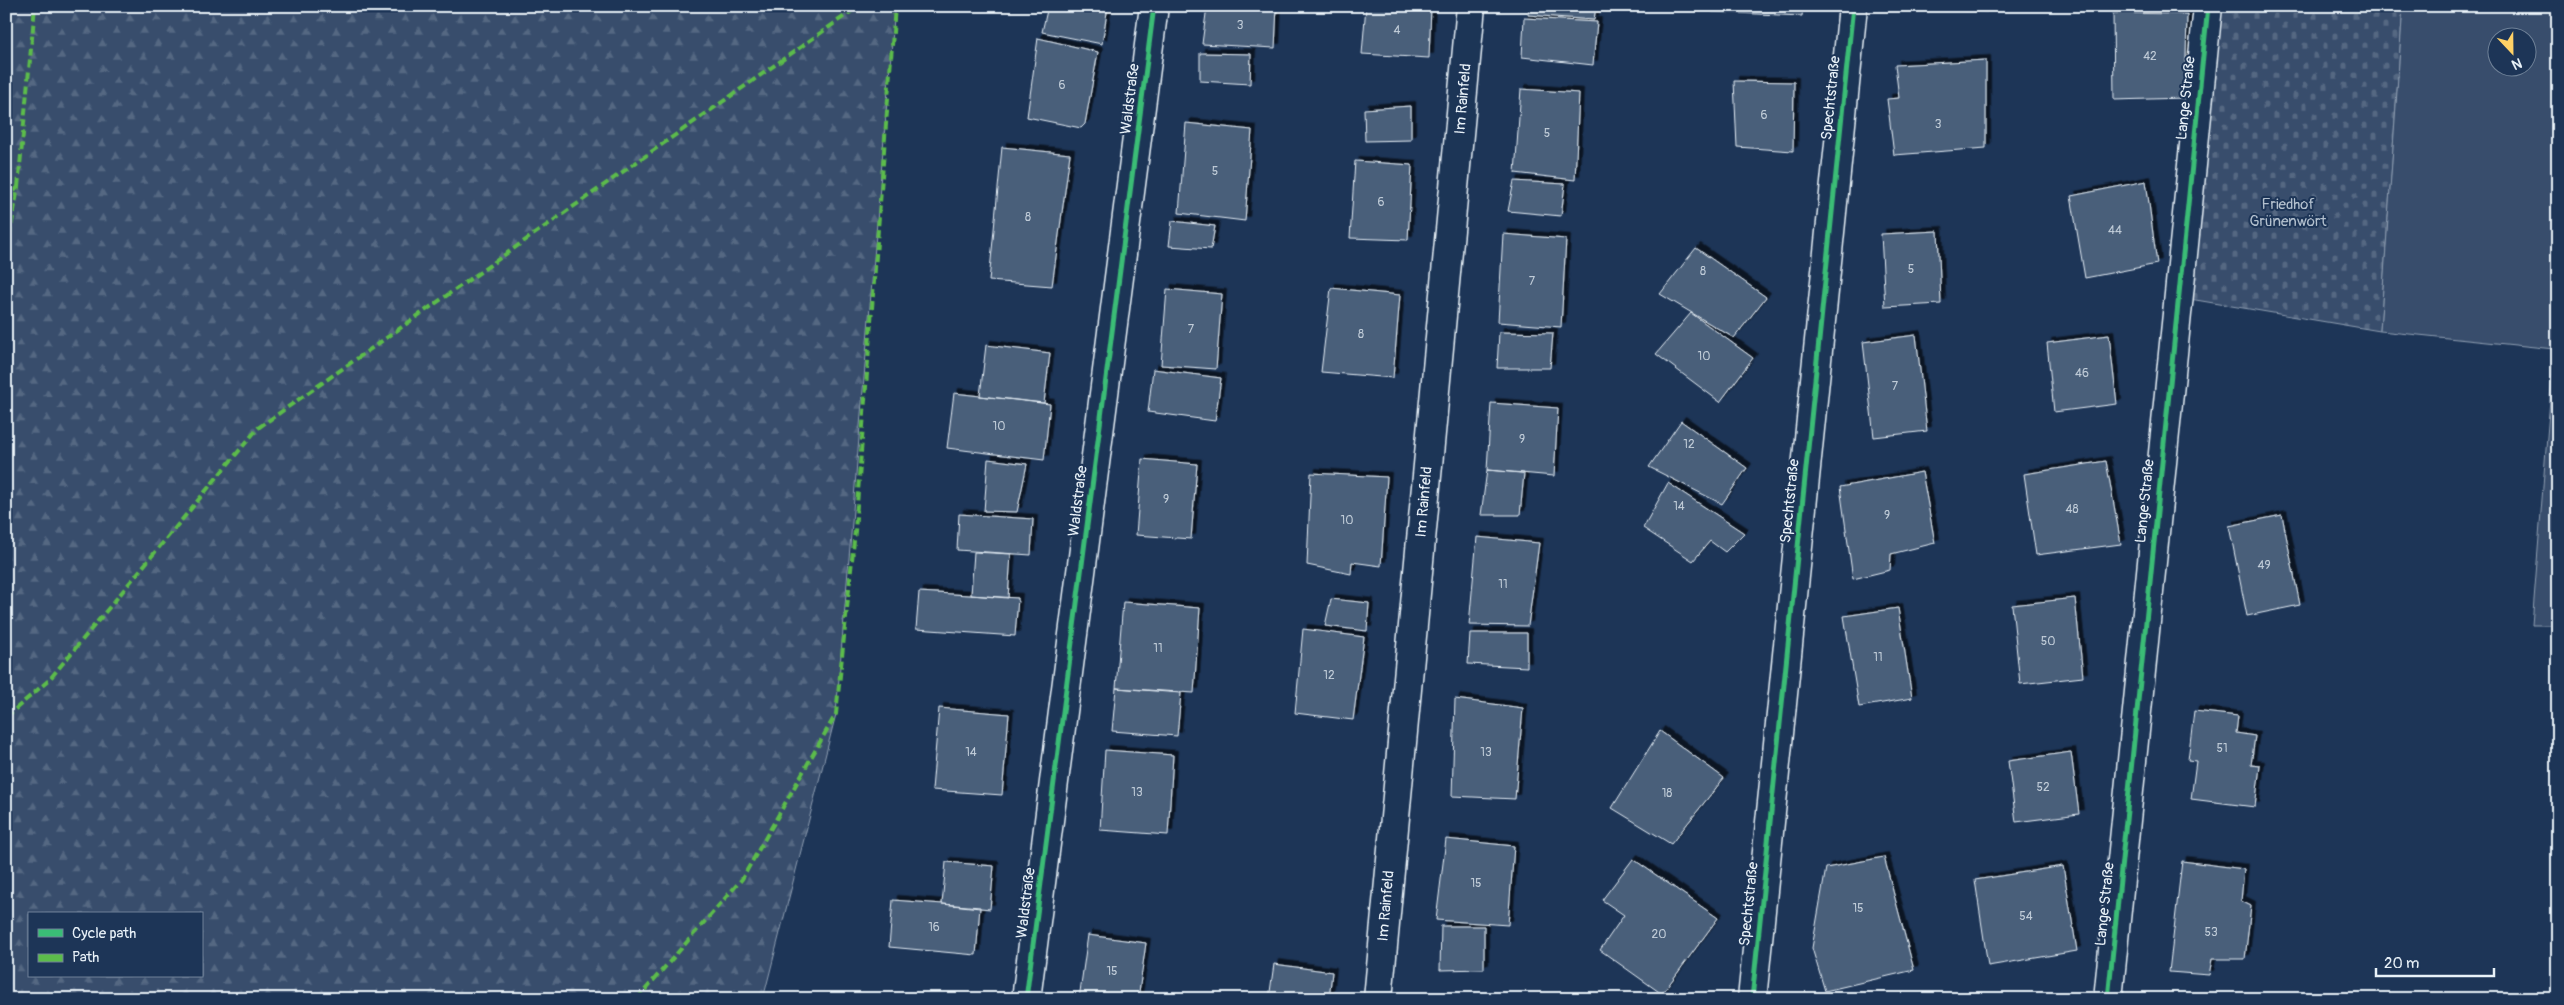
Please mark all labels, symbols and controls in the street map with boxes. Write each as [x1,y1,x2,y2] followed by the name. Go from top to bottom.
[1237,18,1244,33] house number: 3
[1394,23,1401,38] house number: 4
[2486,28,2536,78] north arrow
[2143,49,2157,64] house number: 42
[1817,54,1845,141] street label: Spechtstraße
[2172,54,2200,141] street label: Lange Straße
[2509,54,2524,73] text: N
[1116,62,1144,136] street label: Waldstraße
[1450,63,1476,135] street label: Im Rainfeld
[1059,78,1066,93] house number: 6
[1761,108,1768,123] house number: 6
[1935,117,1942,132] house number: 3
[1544,126,1550,141] house number: 5
[1212,164,1218,179] house number: 5
[1378,195,1385,210] house number: 6
[2250,195,2327,231] park label: Friedhof Grünenwört
[1025,210,1031,225] house number: 8
[2108,223,2122,238] house number: 44
[1908,262,1914,277] house number: 5
[1700,264,1706,279] house number: 8
[1529,274,1536,289] house number: 7
[1188,322,1195,337] house number: 7
[1358,327,1364,342] house number: 8
[1698,349,1710,364] house number: 10
[2075,366,2089,381] house number: 46
[1892,379,1899,394] house number: 7
[993,419,1005,434] house number: 10
[1519,432,1525,447] house number: 9
[1683,437,1695,452] house number: 12
[1776,457,1804,544] street label: Spechtstraße
[2131,457,2159,544] street label: Lange Straße
[1064,464,1092,538] street label: Waldstraße
[1411,466,1437,538] street label: Im Rainfeld
[1163,492,1169,507] house number: 9
[1673,499,1685,514] house number: 14
[2065,502,2079,517] house number: 48
[1884,508,1890,523] house number: 9
[1341,513,1353,528] house number: 10
[2257,558,2271,573] house number: 49
[1498,577,1508,592] house number: 11
[2041,634,2055,649] house number: 50
[1153,641,1163,656] house number: 11
[1873,650,1883,665] house number: 11
[1323,668,1335,683] house number: 12
[2216,741,2228,756] house number: 51
[965,745,977,760] house number: 14
[1480,745,1492,760] house number: 13
[2036,780,2050,795] house number: 52
[1131,785,1143,800] house number: 13
[1662,786,1672,801] house number: 18
[1735,860,1763,947] street label: Spechtstraße
[2091,860,2119,947] street label: Lange Straße
[1012,866,1040,940] street label: Waldstraße
[1373,870,1399,942] street label: Im Rainfeld
[1470,876,1482,891] house number: 15
[1852,901,1864,916] house number: 15
[2019,909,2033,924] house number: 54
[28,912,202,978] legend
[928,920,940,935] house number: 16
[72,924,136,943] text: Cycle path
[2204,925,2218,940] house number: 53
[1652,927,1666,942] house number: 20
[2376,945,2494,977] scale bar
[72,948,99,967] text: Path
[2384,954,2419,973] text: 20 m
[1106,964,1118,979] house number: 15

